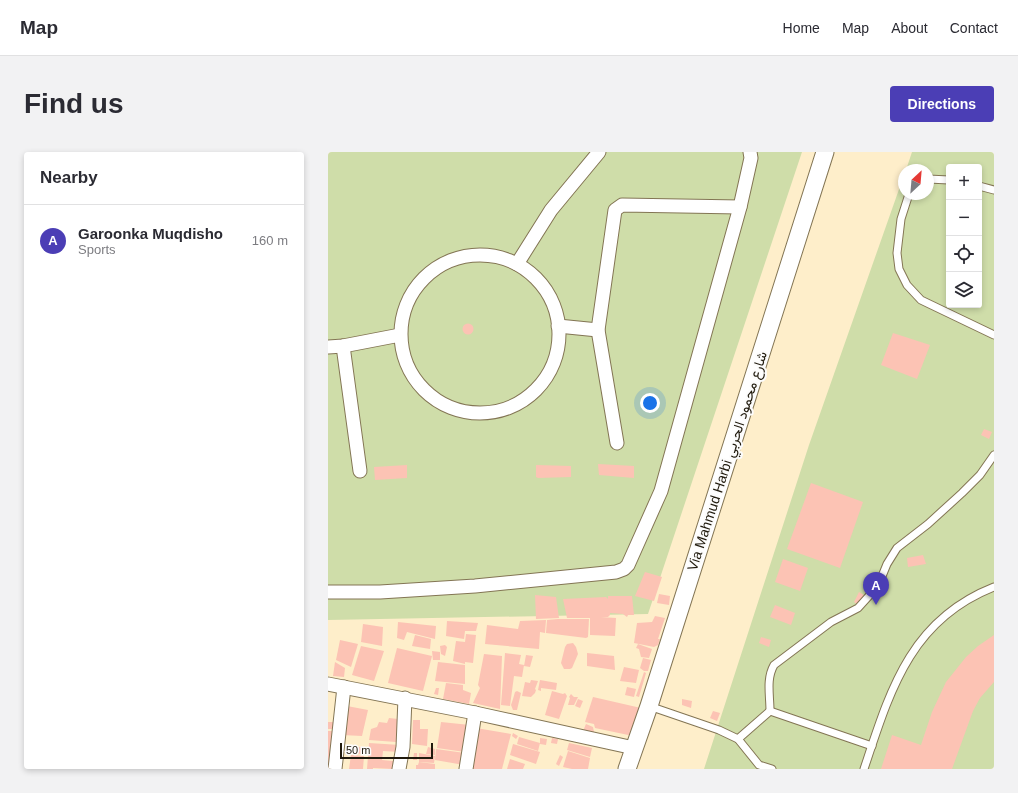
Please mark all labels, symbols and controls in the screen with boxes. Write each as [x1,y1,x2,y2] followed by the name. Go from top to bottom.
[20,17,58,38] text: Map
[783,20,820,36] text: Home
[842,20,869,36] text: Map
[891,20,928,36] text: About
[950,20,998,36] text: Contact
[890,86,994,122] button: Directions
[24,88,124,119] text: Find us
[898,164,934,200] north arrow
[946,164,982,308] map controls
[946,164,982,200] button: +
[40,168,98,187] text: Nearby
[946,200,982,236] button: −
[78,225,223,242] text: Garoonka Muqdisho
[48,233,58,248] text: A
[252,233,288,248] text: 160 m
[946,236,982,272] button: locate
[78,242,116,257] text: Sports
[946,272,982,308] button: layers
[684,349,774,574] street label: Via Mahmud Harbi شارع محمود الحربي
[640,393,660,413] your location
[863,572,889,605] pin: A
[340,741,433,760] scale bar
[346,744,370,756] text: 50 m

